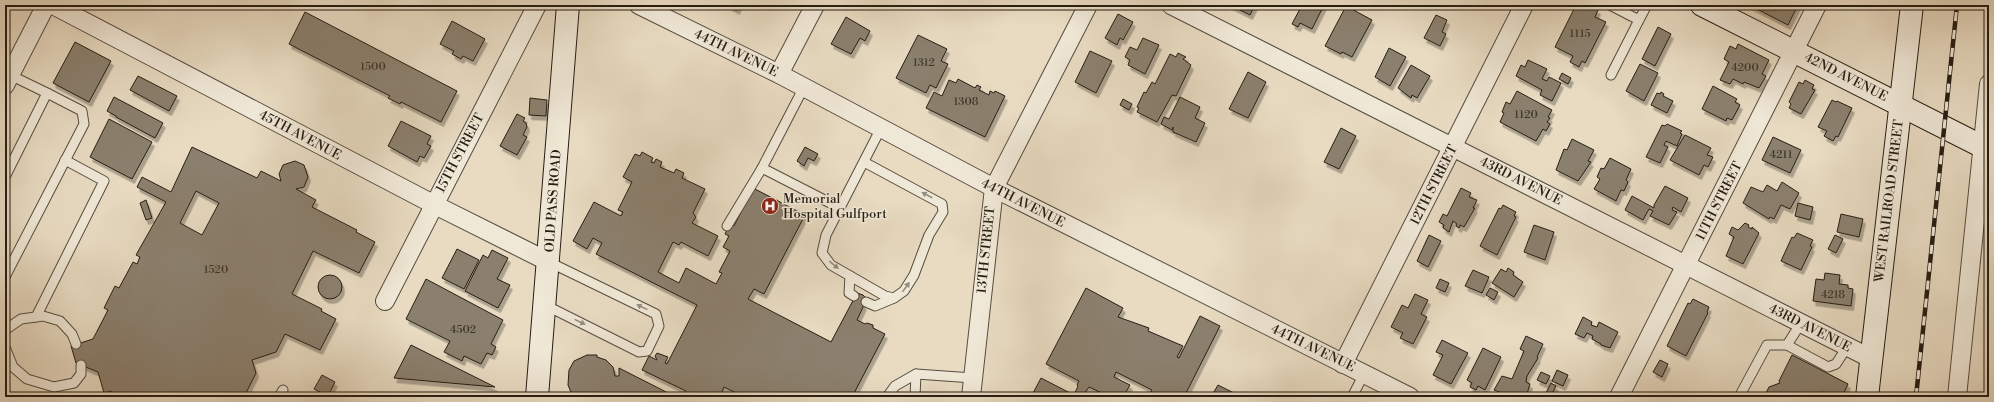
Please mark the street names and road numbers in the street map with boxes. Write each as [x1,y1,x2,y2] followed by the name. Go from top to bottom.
[691,26,781,80] street label: 44TH AVENUE
[1802,49,1890,105] street label: 42ND AVENUE
[256,107,344,163] street label: 45TH AVENUE
[432,111,488,195] street label: 15TH STREET
[1871,119,1907,284] street label: WEST RAILROAD STREET
[1407,142,1461,228] street label: 12TH STREET
[541,149,565,253] street label: OLD PASS ROAD
[1477,153,1565,209] street label: 43RD AVENUE
[1692,159,1746,243] street label: 11TH STREET
[978,175,1068,231] street label: 44TH AVENUE
[973,206,999,294] street label: 13TH STREET
[1766,300,1854,356] street label: 43RD AVENUE
[1268,321,1358,375] street label: 44TH AVENUE

